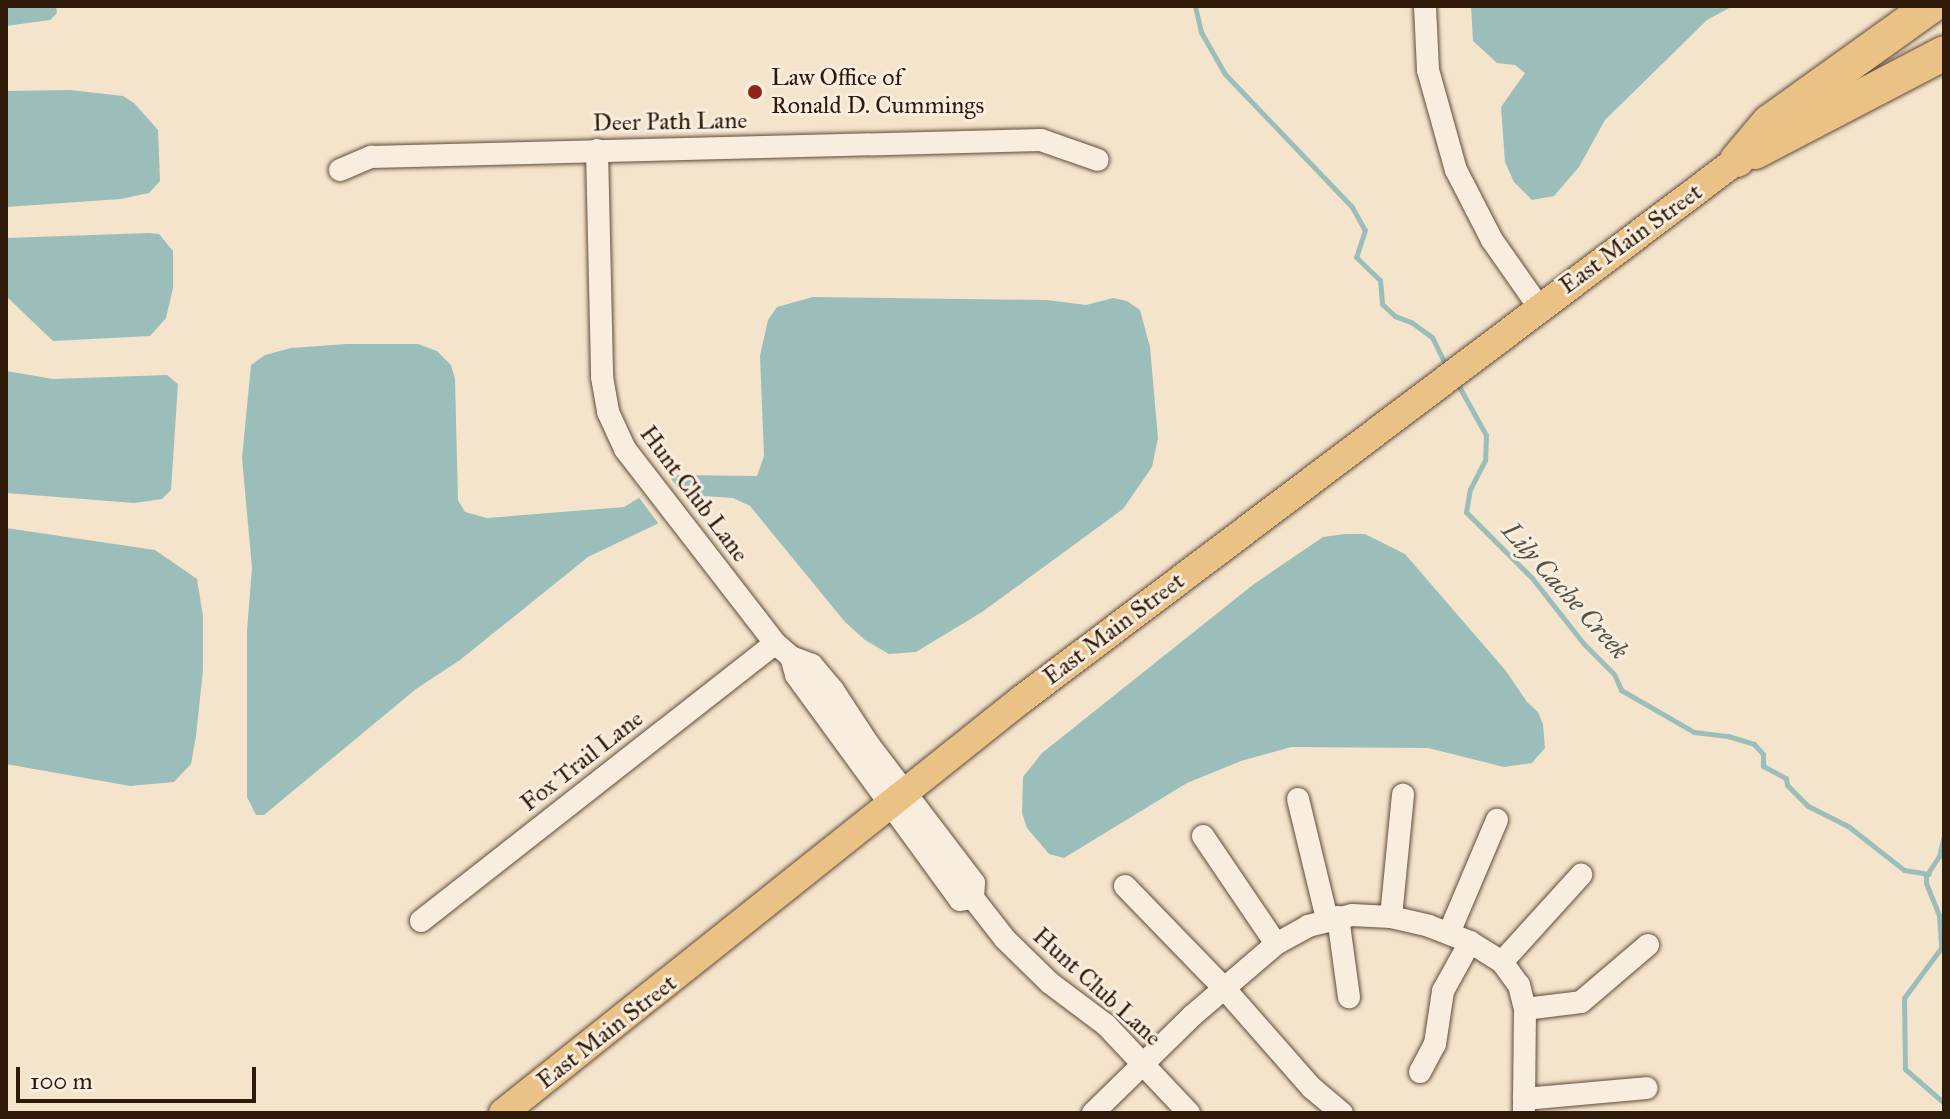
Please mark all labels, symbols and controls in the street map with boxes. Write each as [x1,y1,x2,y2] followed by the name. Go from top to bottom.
[771,64,984,120] place label: Law Office of Ronald D. Cummings
[746,83,764,101] marker: Law Office of Ronald D. Cummings
[593,106,747,138] street label: Deer Path Lane
[1554,178,1708,300] street label: East Main Street
[633,420,755,568] street label: Hunt Club Lane
[1495,516,1635,666] water label: Lily Cache Creek
[1038,567,1190,691] street label: East Main Street
[515,704,649,818] street label: Fox Trail Lane
[1027,922,1167,1052] street label: Hunt Club Lane
[532,969,682,1095] street label: East Main Street
[20,1051,260,1101] scale bar
[30,1066,93,1096] text: 100 m

